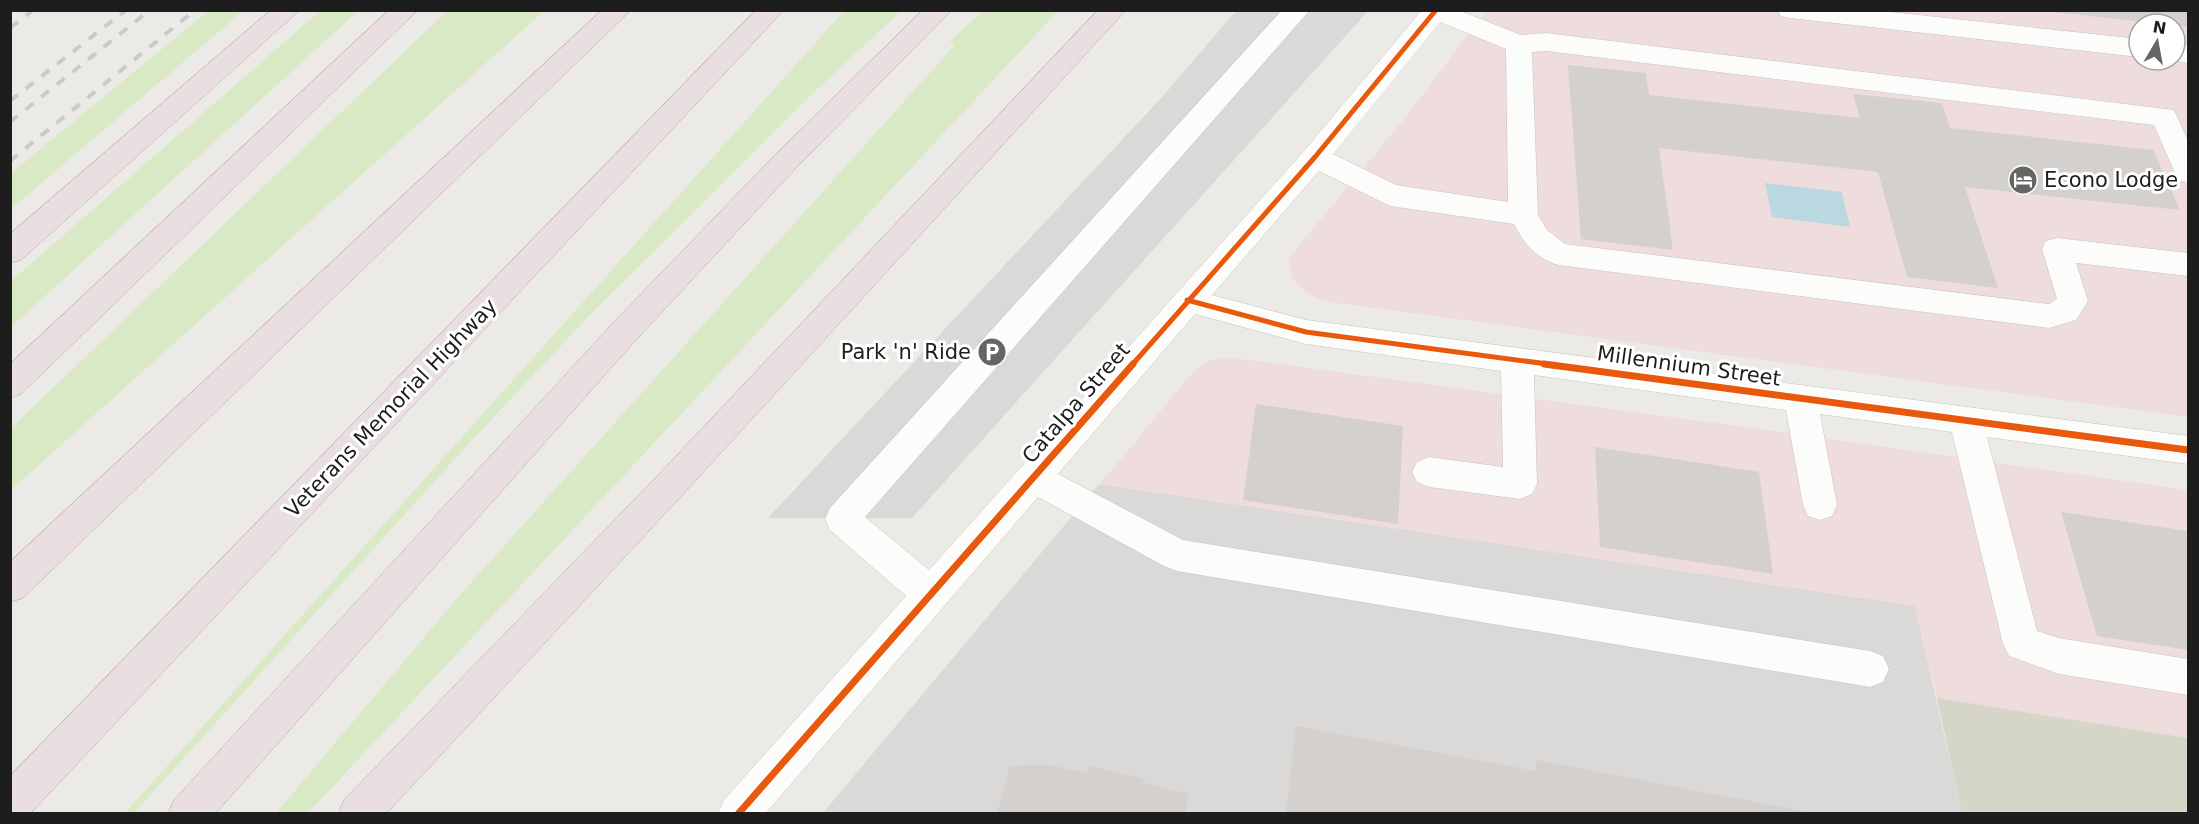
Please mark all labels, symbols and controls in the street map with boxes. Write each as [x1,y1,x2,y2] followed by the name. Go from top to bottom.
[2127,12,2187,72] north arrow
[2151,17,2168,38] text: N
[2007,164,2039,196] hotel icon: Econo Lodge
[2044,168,2178,192] place label: Econo Lodge
[280,294,502,522] street label: Veterans Memorial Highway
[976,336,1008,368] parking icon: Park 'n' Ride
[1017,338,1135,468] street label: Catalpa Street
[841,340,971,364] place label: Park 'n' Ride
[1596,341,1782,391] street label: Millennium Street

